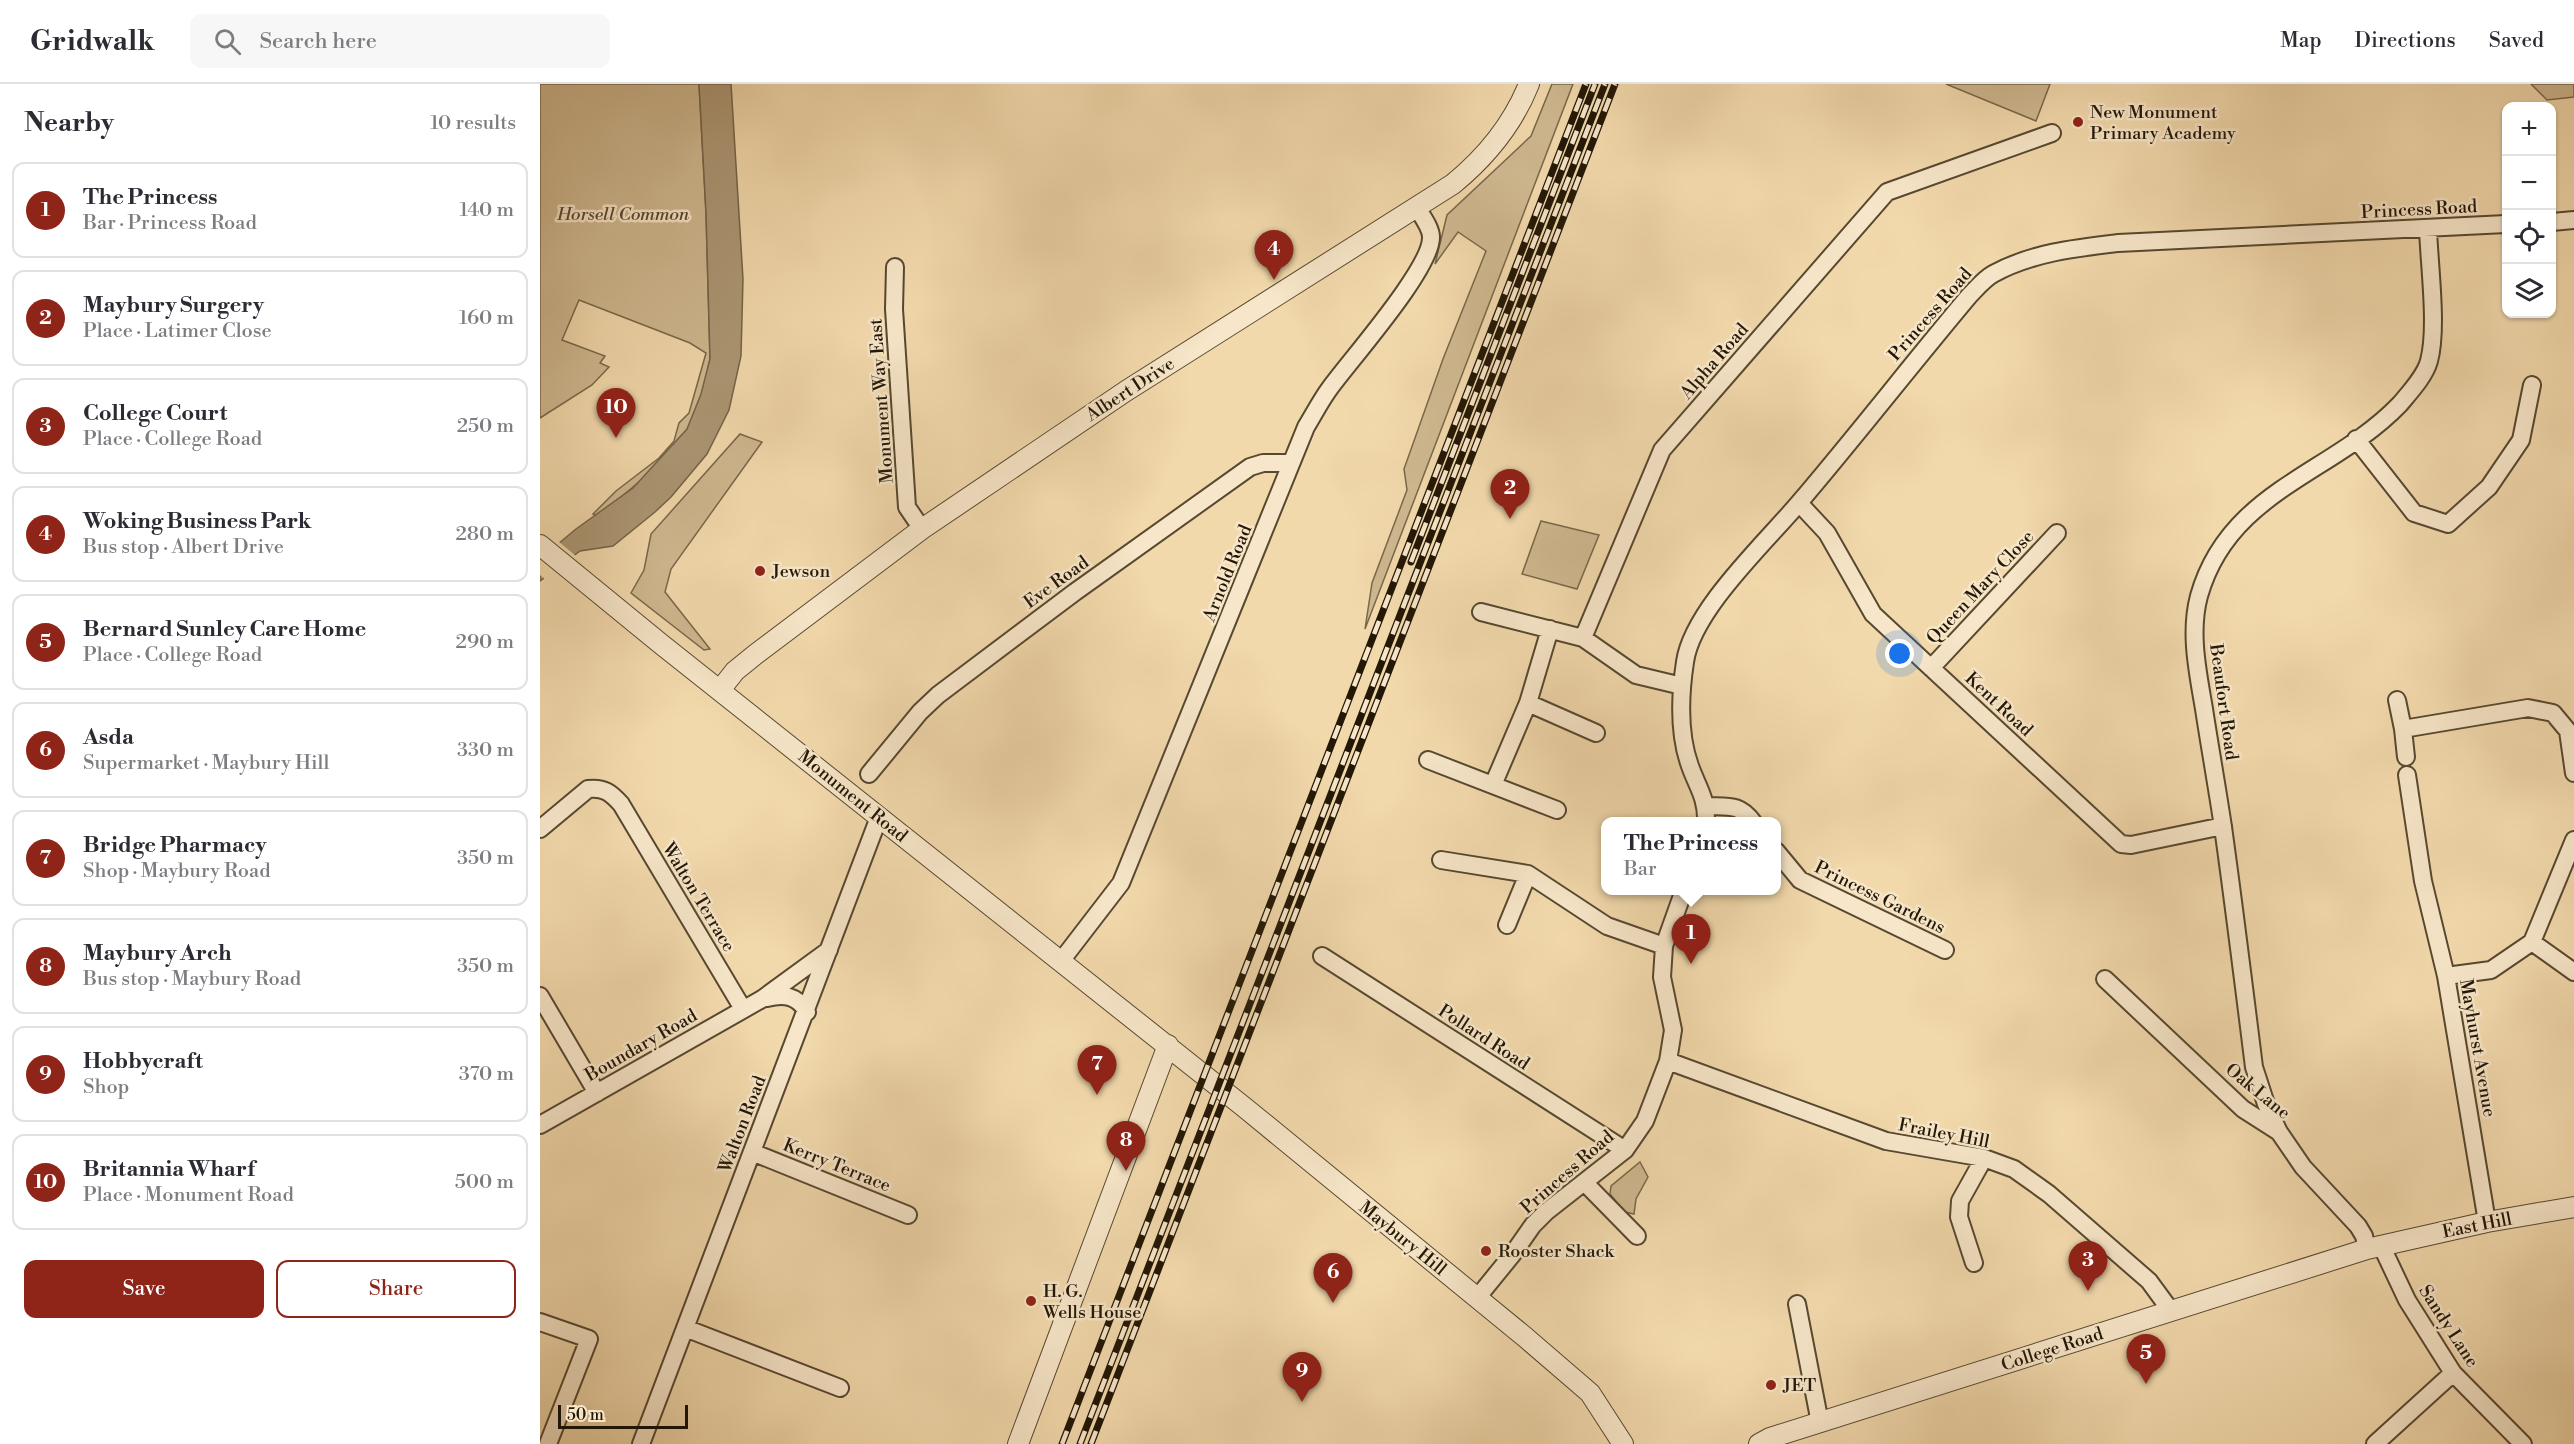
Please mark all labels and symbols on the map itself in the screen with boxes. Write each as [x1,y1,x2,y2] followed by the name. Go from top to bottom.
[2090,101,2236,145] place label: New Monument Primary Academy
[2071,115,2085,129] marker: New Monument Primary Academy
[2360,195,2479,224] street label: Princess Road
[556,203,690,226] park label: Horsell Common
[1254,230,1294,280] pin: 4
[1883,262,1978,366] street label: Princess Road
[864,317,899,484] street label: Monument Way East
[1674,318,1754,405] street label: Alpha Road
[1081,352,1179,427] street label: Albert Drive
[596,388,636,438] pin: 10
[1490,470,1530,519] pin: 2
[1197,521,1258,626] street label: Arnold Road
[1922,526,2039,649] street label: Queen Mary Close
[1019,551,1094,614] street label: Eve Road
[771,560,830,583] place label: Jewson
[753,564,767,578] marker: Jewson
[1885,639,1914,668] your location
[2204,641,2243,763] street label: Beaufort Road
[1960,667,2038,742] street label: Kent Road
[793,745,913,848] street label: Monument Road
[656,838,740,956] street label: Walton Terrace
[1811,856,1949,939] street label: Princess Gardens
[1672,914,1710,964] pin: 1
[2454,977,2501,1119] street label: Mayhurst Avenue
[1434,999,1534,1076] street label: Pollard Road
[580,1004,702,1087] street label: Boundary Road
[1078,1046,1116,1095] pin: 7
[2220,1058,2295,1125] street label: Oak Lane
[713,1072,772,1177] street label: Walton Road
[1896,1113,1992,1154] street label: Frailey Hill
[1106,1122,1146,1171] pin: 8
[1516,1125,1619,1219] street label: Princess Road
[779,1133,894,1198] street label: Kerry Terrace
[1354,1196,1452,1281] street label: Maybury Hill
[2440,1207,2515,1244] street label: East Hill
[1498,1240,1616,1263] place label: Rooster Shack
[2068,1242,2108,1291] pin: 3
[1479,1244,1493,1258] marker: Rooster Shack
[1314,1254,1352,1303] pin: 6
[1042,1280,1141,1324] place label: H. G. Wells House
[2413,1281,2484,1372] street label: Sandy Lane
[1024,1294,1038,1308] marker: H. G. Wells House
[1998,1322,2107,1377] street label: College Road
[2126,1334,2166,1384] pin: 5
[1282,1352,1322,1402] pin: 9
[1782,1374,1817,1397] place label: JET
[1764,1378,1778,1392] marker: JET
[558,1402,688,1430] scale bar

